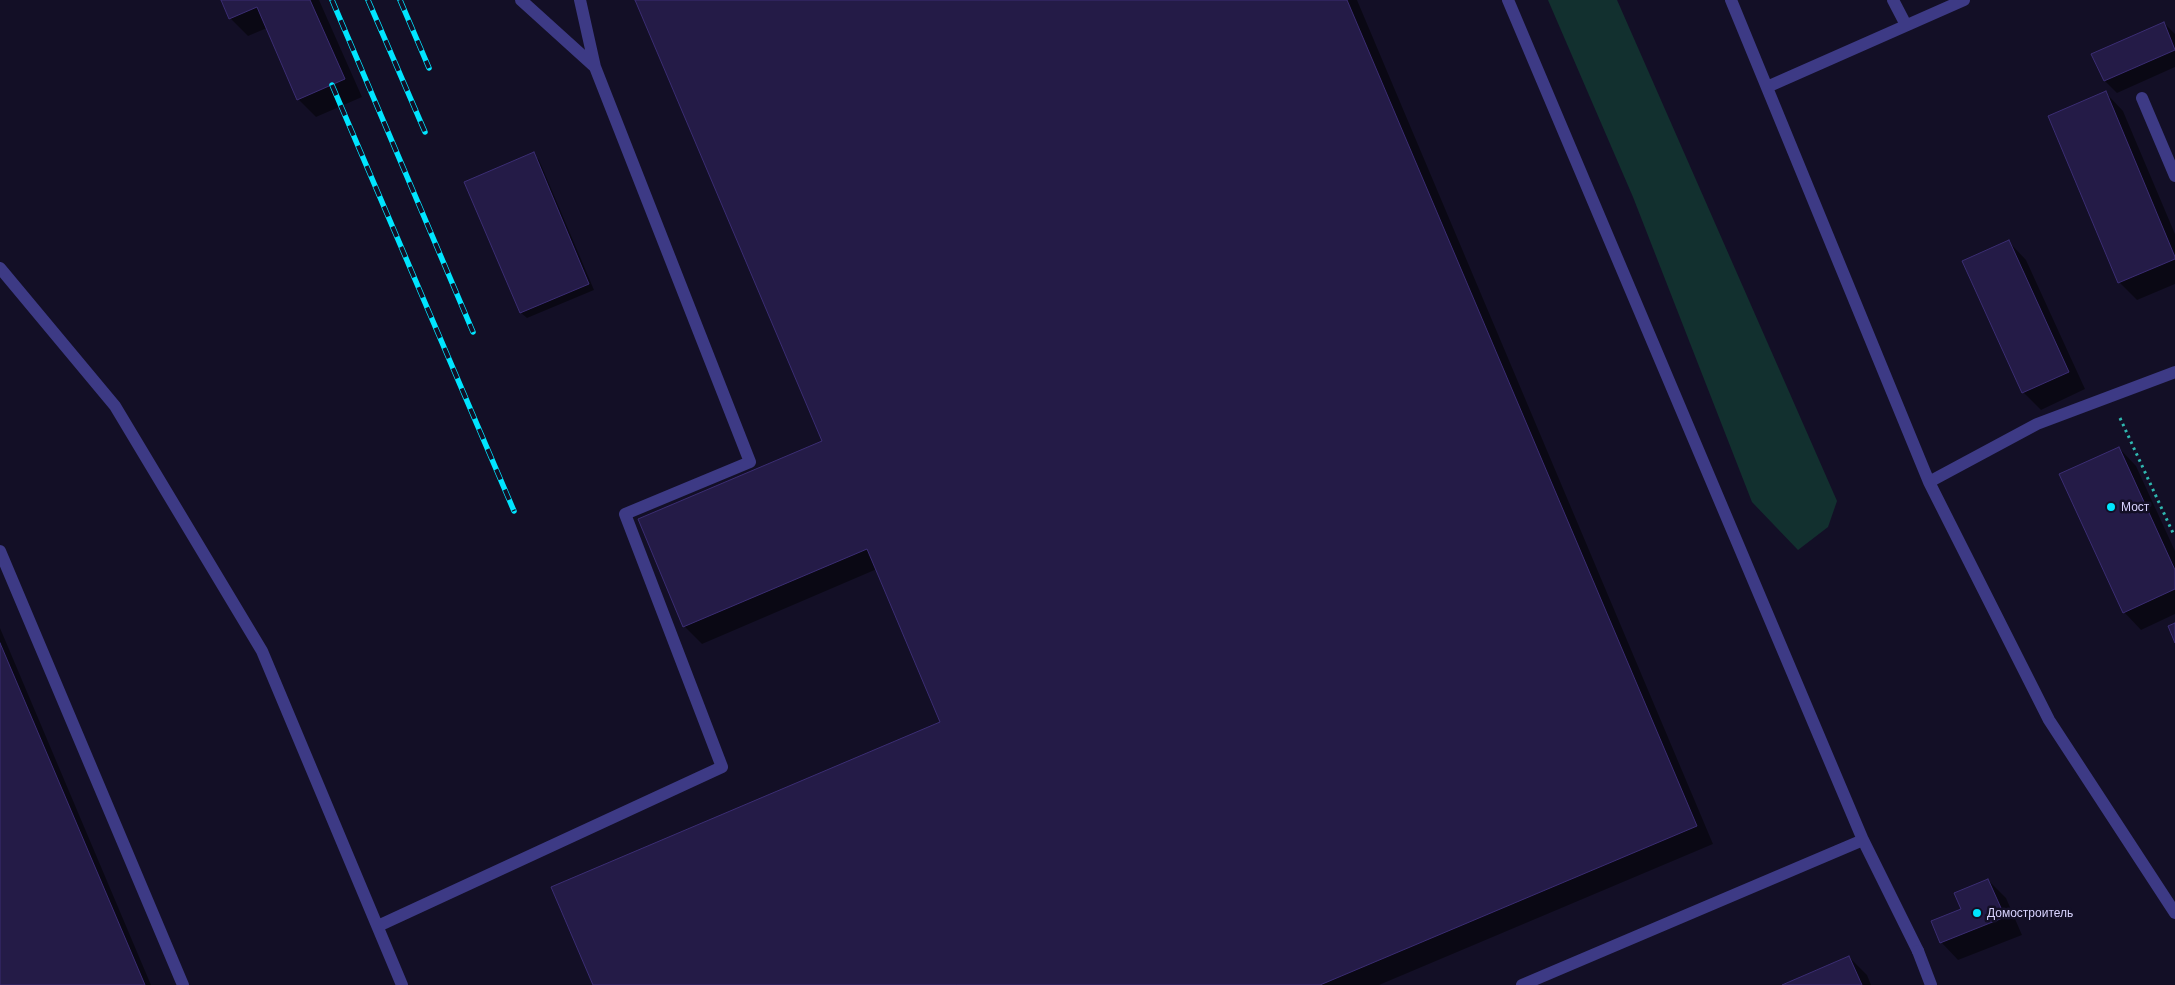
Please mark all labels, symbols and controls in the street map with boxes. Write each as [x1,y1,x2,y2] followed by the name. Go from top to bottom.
[2121,500,2149,514] place label: Мост
[2105,501,2117,513] marker: Мост
[1987,906,2073,920] place label: Домостроитель
[1971,907,1983,919] marker: Домостроитель

